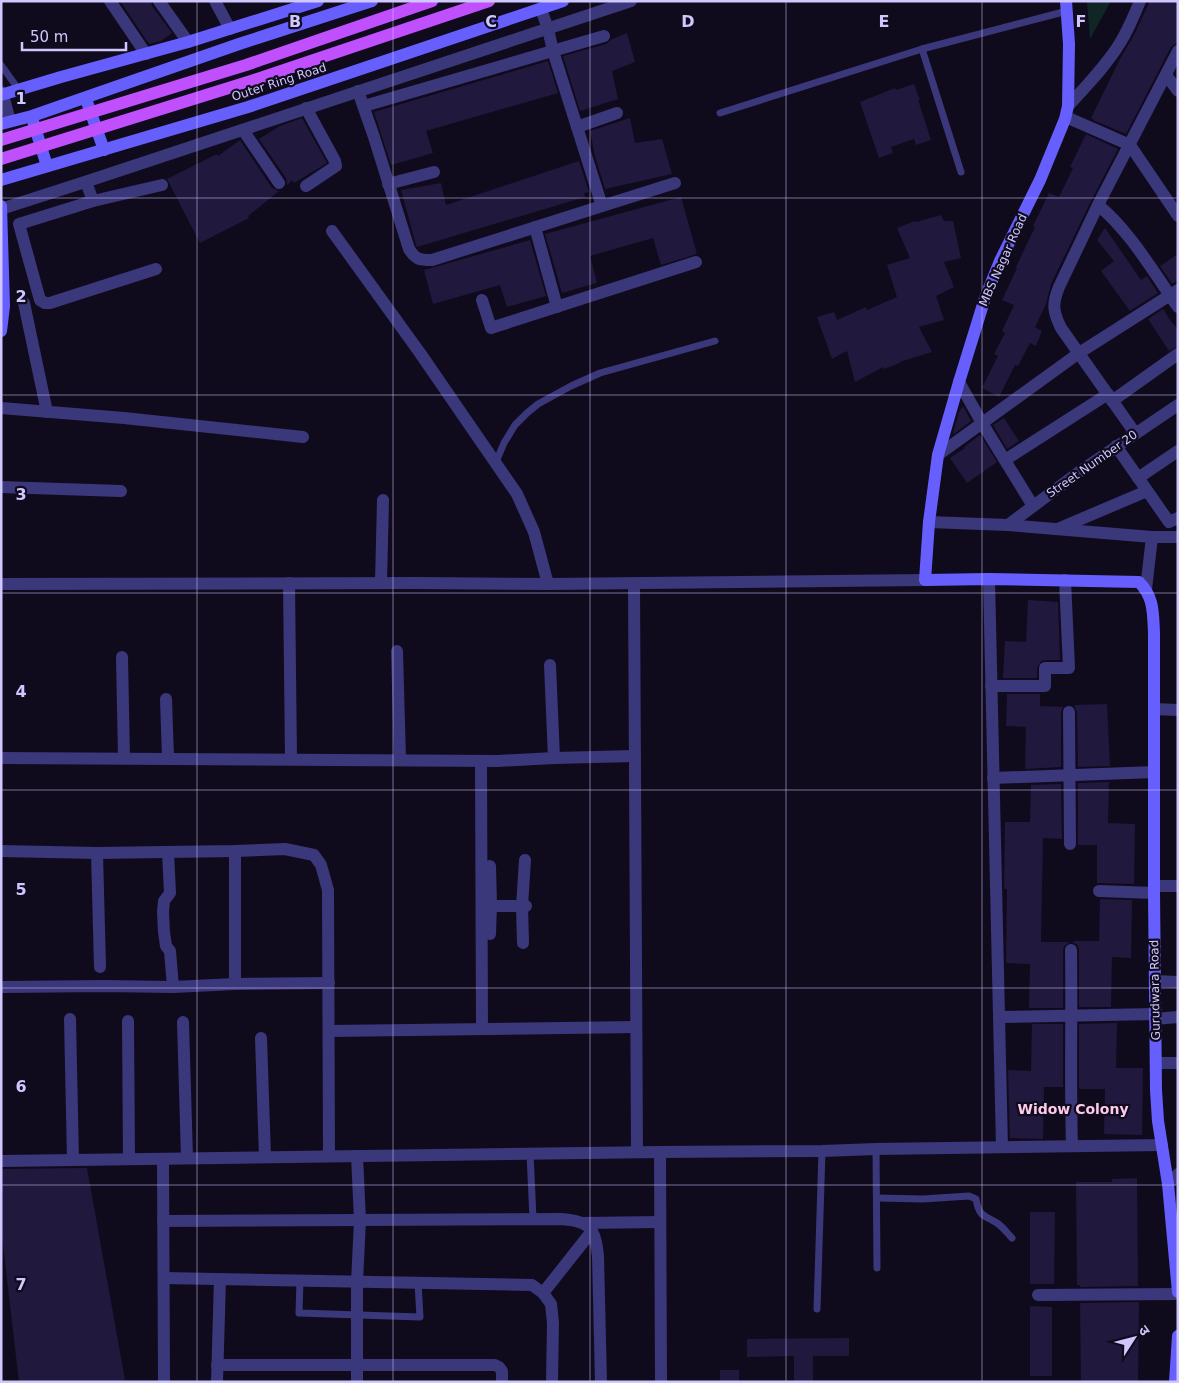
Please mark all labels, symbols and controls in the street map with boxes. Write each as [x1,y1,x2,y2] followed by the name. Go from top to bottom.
[289,12,301,31] text: B
[485,12,497,31] text: C
[681,12,695,31] text: D
[879,12,889,31] text: E
[1076,12,1086,31] text: F
[22,20,126,52] scale bar
[30,28,68,46] text: 50 m
[230,60,328,104] street label: Outer Ring Road
[15,89,27,108] text: 1
[976,211,1030,309] street label: MBS Nagar Road
[15,287,27,306] text: 2
[1044,427,1140,501] street label: Street Number 20
[15,485,27,504] text: 3
[15,682,27,701] text: 4
[15,880,27,899] text: 5
[1147,940,1163,1040] street label: Gurudwara Road
[15,1077,27,1096] text: 6
[1017,1101,1129,1117] district label: Widow Colony
[15,1275,27,1294] text: 7
[1109,1313,1159,1363] north arrow
[1136,1322,1154,1339] text: उ

